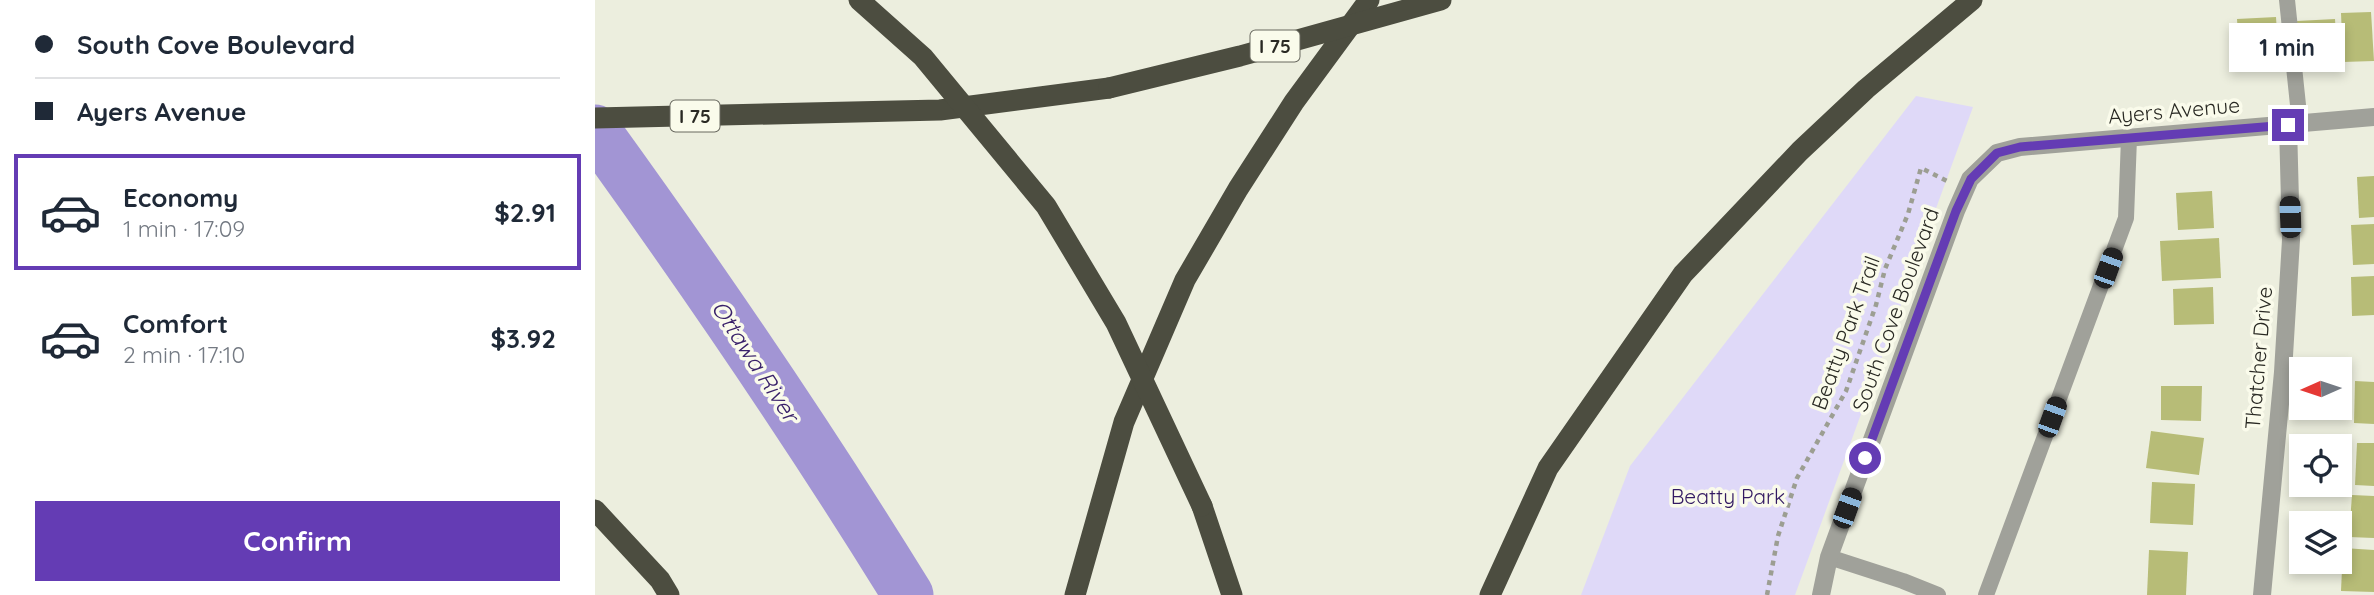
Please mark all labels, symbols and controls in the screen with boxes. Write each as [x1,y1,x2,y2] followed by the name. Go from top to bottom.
[2230,24,2346,72] callout: 1 min
[77,28,355,61] text: South Cove Boulevard
[1251,30,1299,61] road number: I 75
[2259,33,2315,62] text: 1 min
[2107,91,2241,129] street label: Ayers Avenue
[77,95,246,128] text: Ayers Avenue
[671,100,719,132] road number: I 75
[2272,109,2304,141] route end
[39,181,102,244] icon: car
[123,181,238,214] text: Economy
[494,196,556,229] text: $2.91
[2279,196,2302,238] car
[1846,204,1944,415] street label: South Cove Boulevard
[123,214,245,243] text: 1 min · 17:09
[2091,245,2126,291] car
[1805,252,1885,413] street label: Beatty Park Trail
[2239,285,2277,430] street label: Thatcher Drive
[705,295,807,429] water label: Ottawa River
[39,307,102,370] icon: car
[123,307,228,340] text: Comfort
[490,322,556,355] text: $3.92
[123,340,245,369] text: 2 min · 17:10
[2289,357,2352,420] north arrow
[2289,357,2352,574] map controls
[2035,394,2070,440] car
[2289,434,2352,497] button: locate
[1849,442,1881,474] route start
[1671,483,1785,509] park label: Beatty Park
[1830,485,1865,531] car
[35,501,560,581] button: Confirm
[2289,511,2352,574] button: layers

